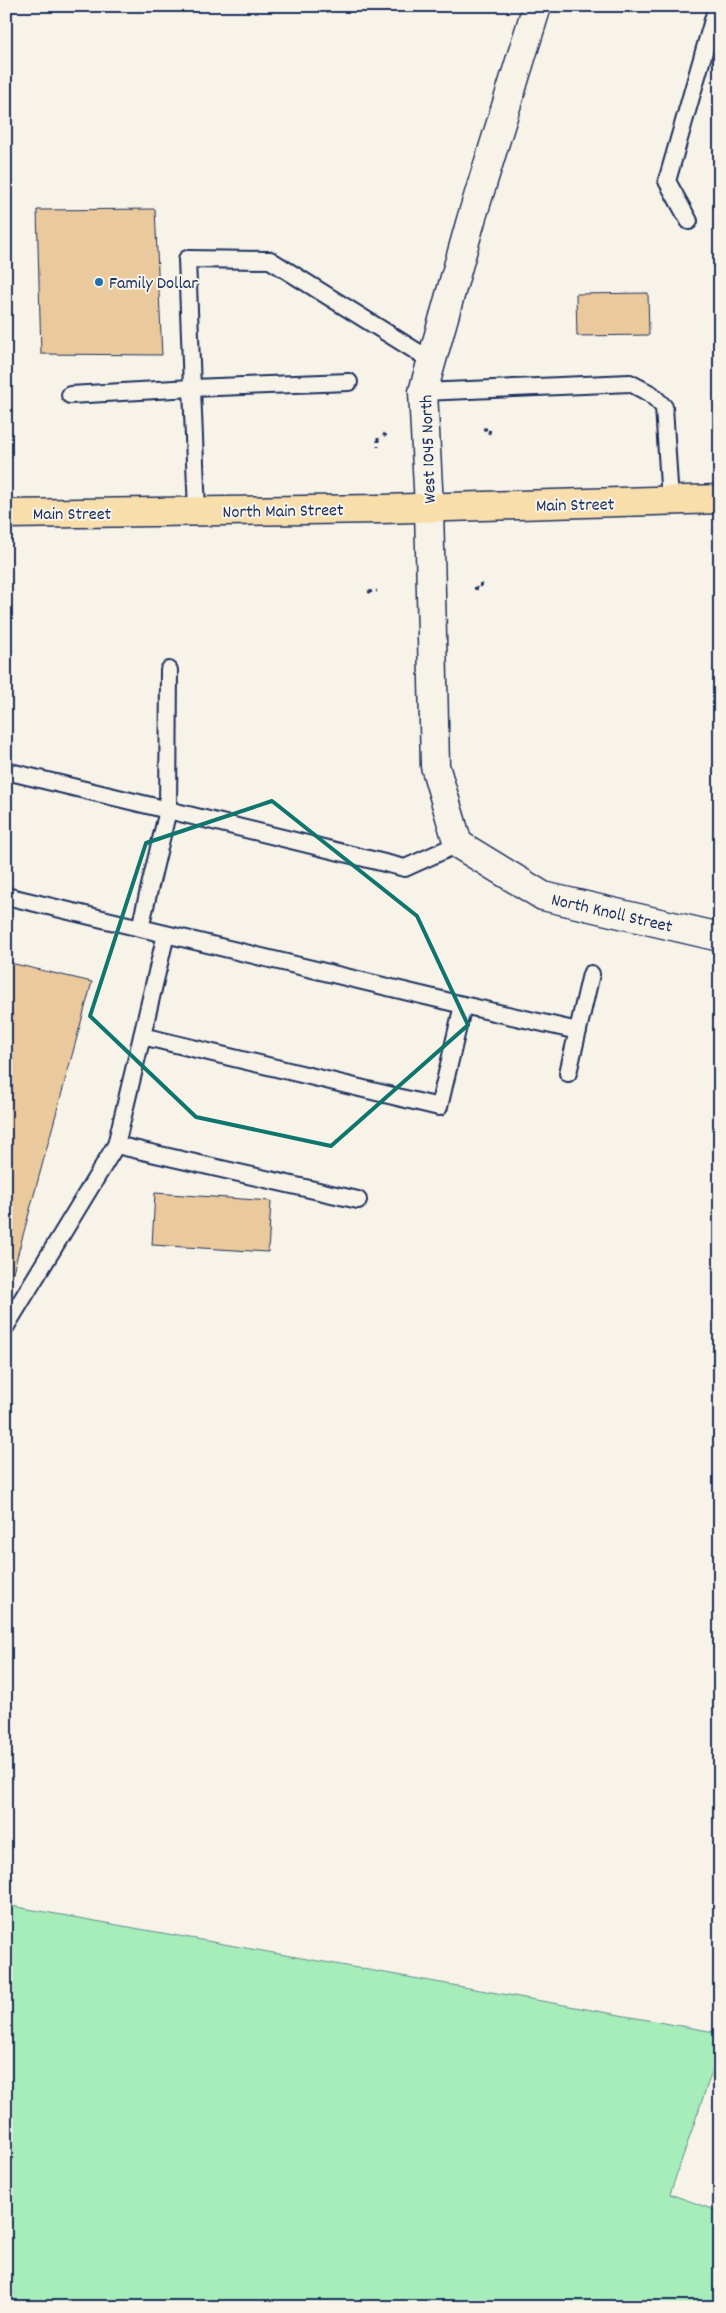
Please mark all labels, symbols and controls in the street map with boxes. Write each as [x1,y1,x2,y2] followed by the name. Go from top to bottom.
[109,272,198,297] place label: Family Dollar
[93,276,105,288] marker: Family Dollar
[415,394,444,504] street label: West 1045 North
[536,493,615,520] street label: Main Street
[222,499,344,526] street label: North Main Street
[33,503,112,528] street label: Main Street
[548,888,675,941] street label: North Knoll Street

